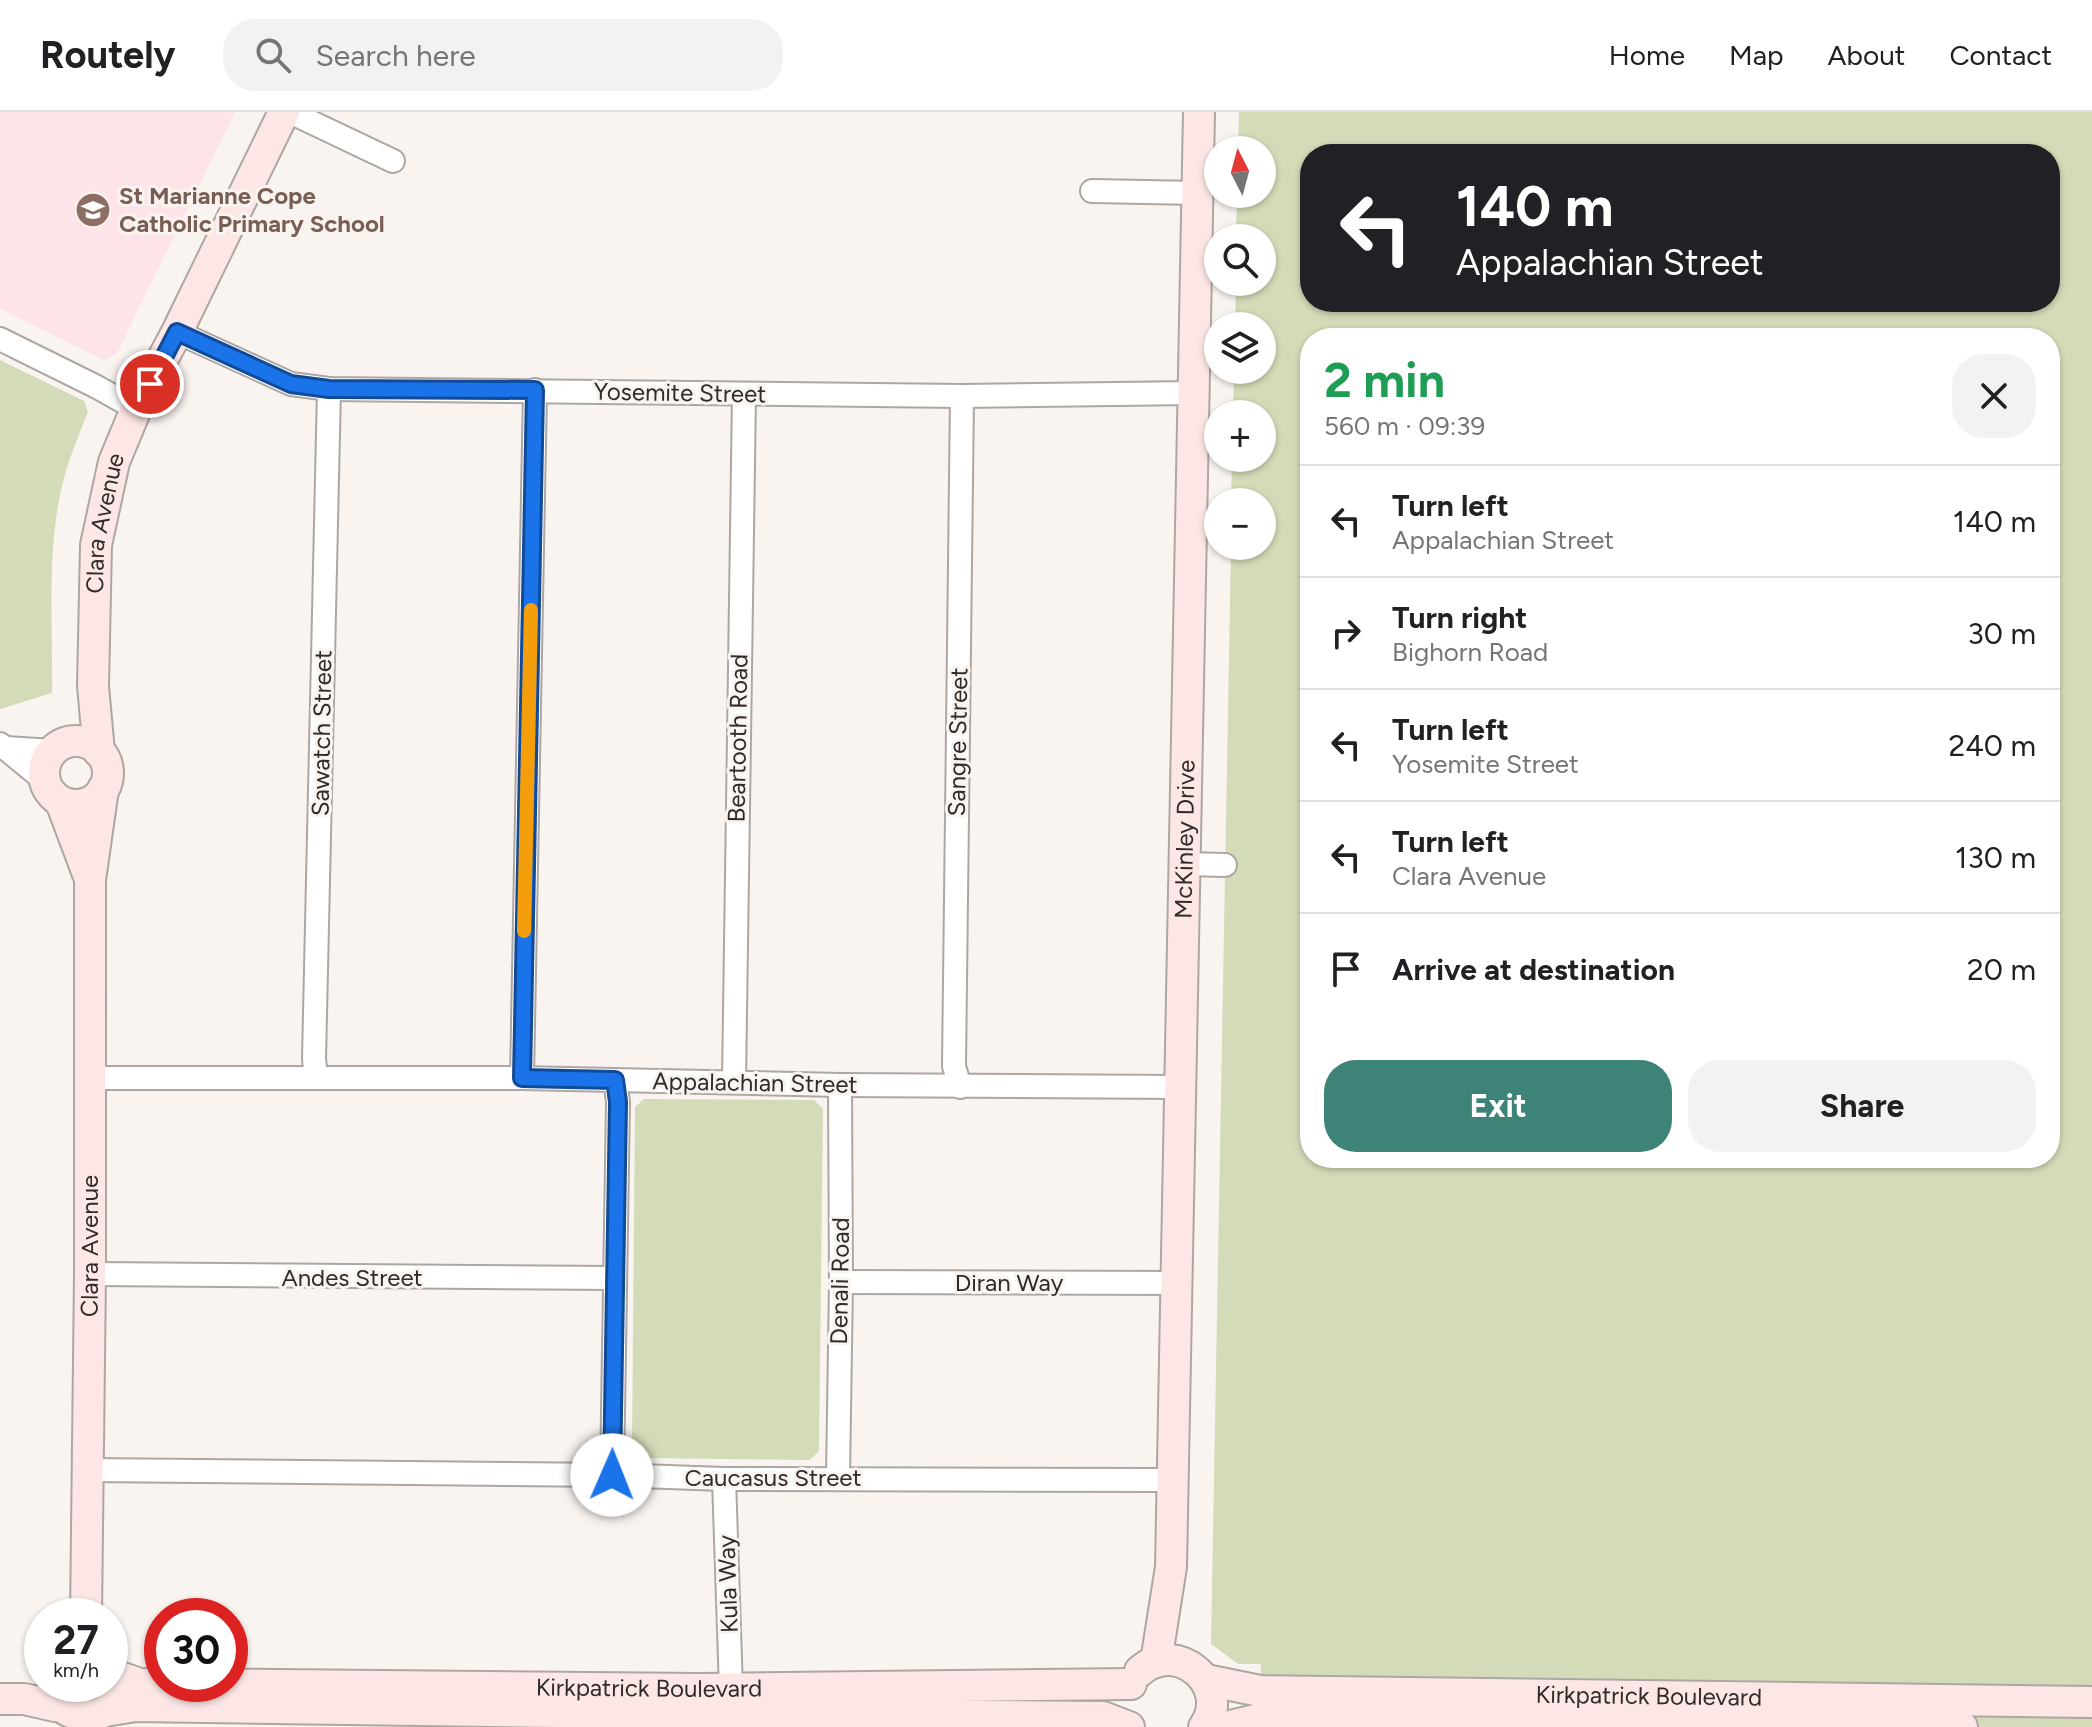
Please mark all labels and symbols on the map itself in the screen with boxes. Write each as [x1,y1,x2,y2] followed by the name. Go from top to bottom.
[1204,136,1276,208] north arrow
[119,181,385,238] place label: St Marianne Cope Catholic Primary School
[74,191,112,229] school or university icon: St Marianne Cope Catholic Primary School
[116,350,184,418] pin
[594,376,766,409] street label: Yosemite Street
[80,448,130,594] street label: Clara Avenue
[306,650,337,816] street label: Sawatch Street
[722,653,753,823] street label: Beartooth Road
[942,667,973,817] street label: Sangre Street
[1168,759,1201,919] street label: McKinley Drive
[652,1066,858,1099] street label: Appalachian Street
[74,1175,104,1317] street label: Clara Avenue
[824,1217,855,1345] street label: Denali Road
[281,1263,423,1292] street label: Andes Street
[955,1268,1064,1297] street label: Diran Way
[570,1433,654,1517] position arrow
[684,1463,862,1492] street label: Caucasus Street
[711,1534,744,1634] street label: Kula Way
[144,1598,248,1702] speed limit sign: 30
[536,1672,762,1703] street label: Kirkpatrick Boulevard
[1535,1680,1762,1712] street label: Kirkpatrick Boulevard

